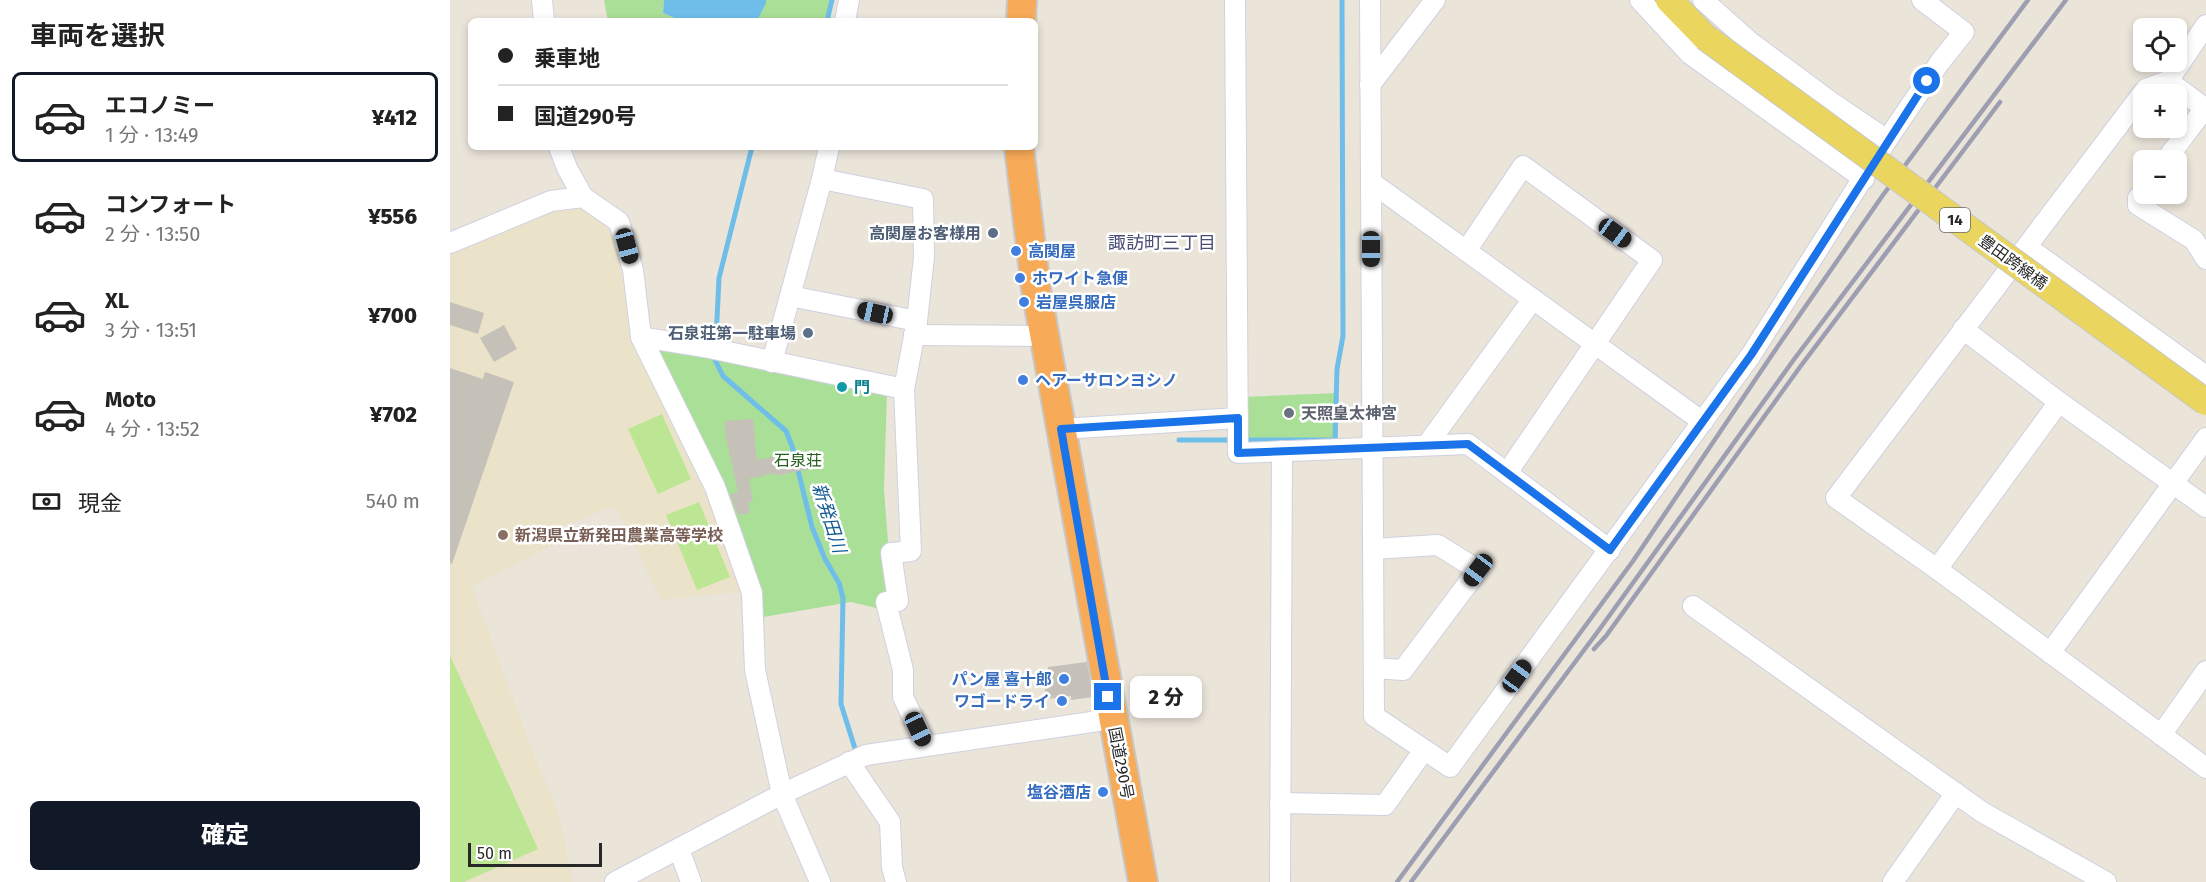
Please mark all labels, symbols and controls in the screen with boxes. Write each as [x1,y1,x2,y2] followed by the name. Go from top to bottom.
[2133,18,2187,204] map controls
[2133,18,2187,72] button: locate
[30,20,165,52] text: 車両を選択
[534,45,600,72] text: 乗車地
[1913,67,1940,94] route start
[2133,84,2187,138] button: +
[33,90,87,144] icon: car
[105,92,215,119] text: エコノミー
[534,103,636,130] text: 国道290号
[372,104,417,131] text: ¥412
[105,123,198,147] text: 1 分 · 13:49
[2133,150,2187,204] button: −
[33,189,87,243] icon: car
[105,191,236,218] text: コンフォート
[368,203,417,230] text: ¥556
[1940,208,1970,232] road number: 14
[1595,215,1635,251] car
[105,222,200,246] text: 2 分 · 13:50
[869,224,981,243] place label: 高関屋お客様用
[614,226,640,266] car
[986,226,1000,240] marker: 高関屋お客様用
[1362,231,1380,267] car
[1975,231,2051,293] street label: 豊田跨線橋
[1108,232,1216,254] district label: 諏訪町三丁目
[1028,242,1076,261] place label: 高関屋
[1009,244,1023,258] marker: 高関屋
[1032,269,1128,288] place label: ホワイト急便
[1013,271,1027,285] marker: ホワイト急便
[105,287,129,314] text: XL
[33,288,87,342] icon: car
[1036,293,1116,312] place label: 岩屋呉服店
[1017,295,1031,309] marker: 岩屋呉服店
[856,300,894,326] car
[368,302,417,329] text: ¥700
[105,318,197,342] text: 3 分 · 13:51
[668,324,796,343] place label: 石泉荘第一駐車場
[801,326,815,340] marker: 石泉荘第一駐車場
[1035,371,1178,390] place label: ヘアーサロンヨシノ
[1016,373,1030,387] marker: ヘアーサロンヨシノ
[854,378,870,397] place label: 門
[835,380,849,394] marker: 門
[105,386,156,413] text: Moto
[33,387,87,441] icon: car
[370,401,417,428] text: ¥702
[1301,404,1397,423] place label: 天照皇太神宮
[1282,406,1296,420] marker: 天照皇太神宮
[105,417,200,441] text: 4 分 · 13:52
[774,451,822,470] park label: 石泉荘
[807,480,851,558] water label: 新発田川
[30,485,63,518] icon: cash
[366,489,420,513] text: 540 m
[78,490,122,517] text: 現金
[515,526,723,545] place label: 新潟県立新発田農業高等学校
[496,528,510,542] marker: 新潟県立新発田農業高等学校
[1460,550,1496,590] car
[1499,656,1535,696] car
[951,670,1052,689] place label: パン屋 喜十郎
[1057,672,1071,686] marker: パン屋 喜十郎
[1129,676,1201,718] callout: 2 分
[1094,683,1121,710] route end
[1148,685,1184,709] text: 2 分
[954,692,1050,711] place label: ワゴードライ
[1055,694,1069,708] marker: ワゴードライ
[902,709,934,749] car
[1105,725,1137,801] street label: 国道290号
[1027,783,1091,802] place label: 塩谷酒店
[1096,785,1110,799] marker: 塩谷酒店
[30,801,420,870] button: 確定
[468,840,602,868] scale bar
[477,844,512,863] text: 50 m

